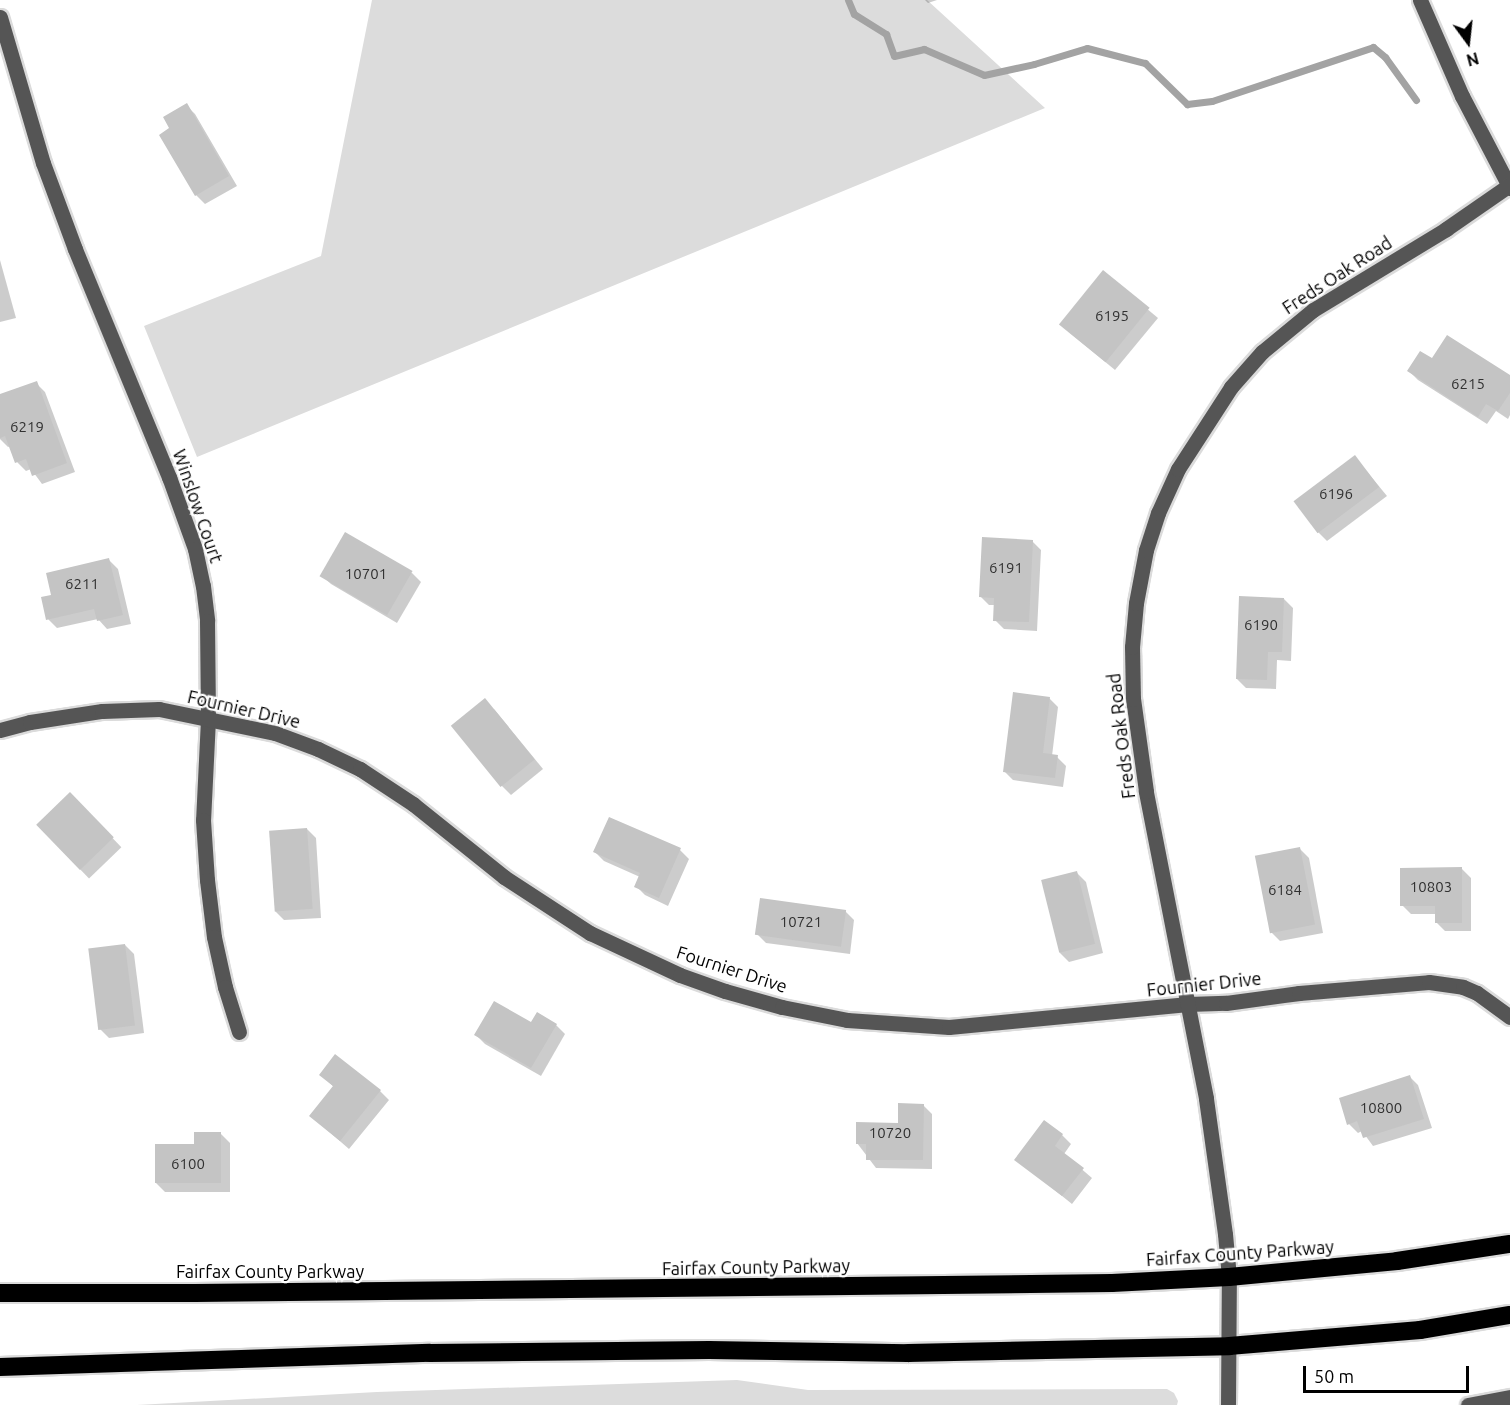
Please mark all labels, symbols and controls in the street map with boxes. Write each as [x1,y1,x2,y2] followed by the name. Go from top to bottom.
[1438,12,1498,72] north arrow
[1465,49,1481,70] text: N
[1278,232,1396,318] street label: Freds Oak Road
[1095,307,1129,325] house number: 6195
[1451,375,1485,393] house number: 6215
[10,418,44,436] house number: 6219
[168,446,228,566] street label: Winslow Court
[1319,485,1353,503] house number: 6196
[989,559,1023,577] house number: 6191
[345,565,387,583] house number: 10701
[65,575,99,593] house number: 6211
[1244,616,1278,634] house number: 6190
[1103,672,1139,800] street label: Freds Oak Road
[185,686,303,732] street label: Fournier Drive
[1410,878,1452,896] house number: 10803
[1268,881,1302,899] house number: 6184
[780,913,822,931] house number: 10721
[674,941,790,997] street label: Fournier Drive
[1146,967,1262,1001] street label: Fournier Drive
[1360,1099,1402,1117] house number: 10800
[869,1124,911,1142] house number: 10720
[171,1155,205,1173] house number: 6100
[1145,1236,1335,1270] street label: Fairfax County Parkway
[662,1255,850,1279] street label: Fairfax County Parkway
[176,1260,364,1282] street label: Fairfax County Parkway
[1306,1354,1472,1392] scale bar
[1314,1366,1354,1386] text: 50 m

